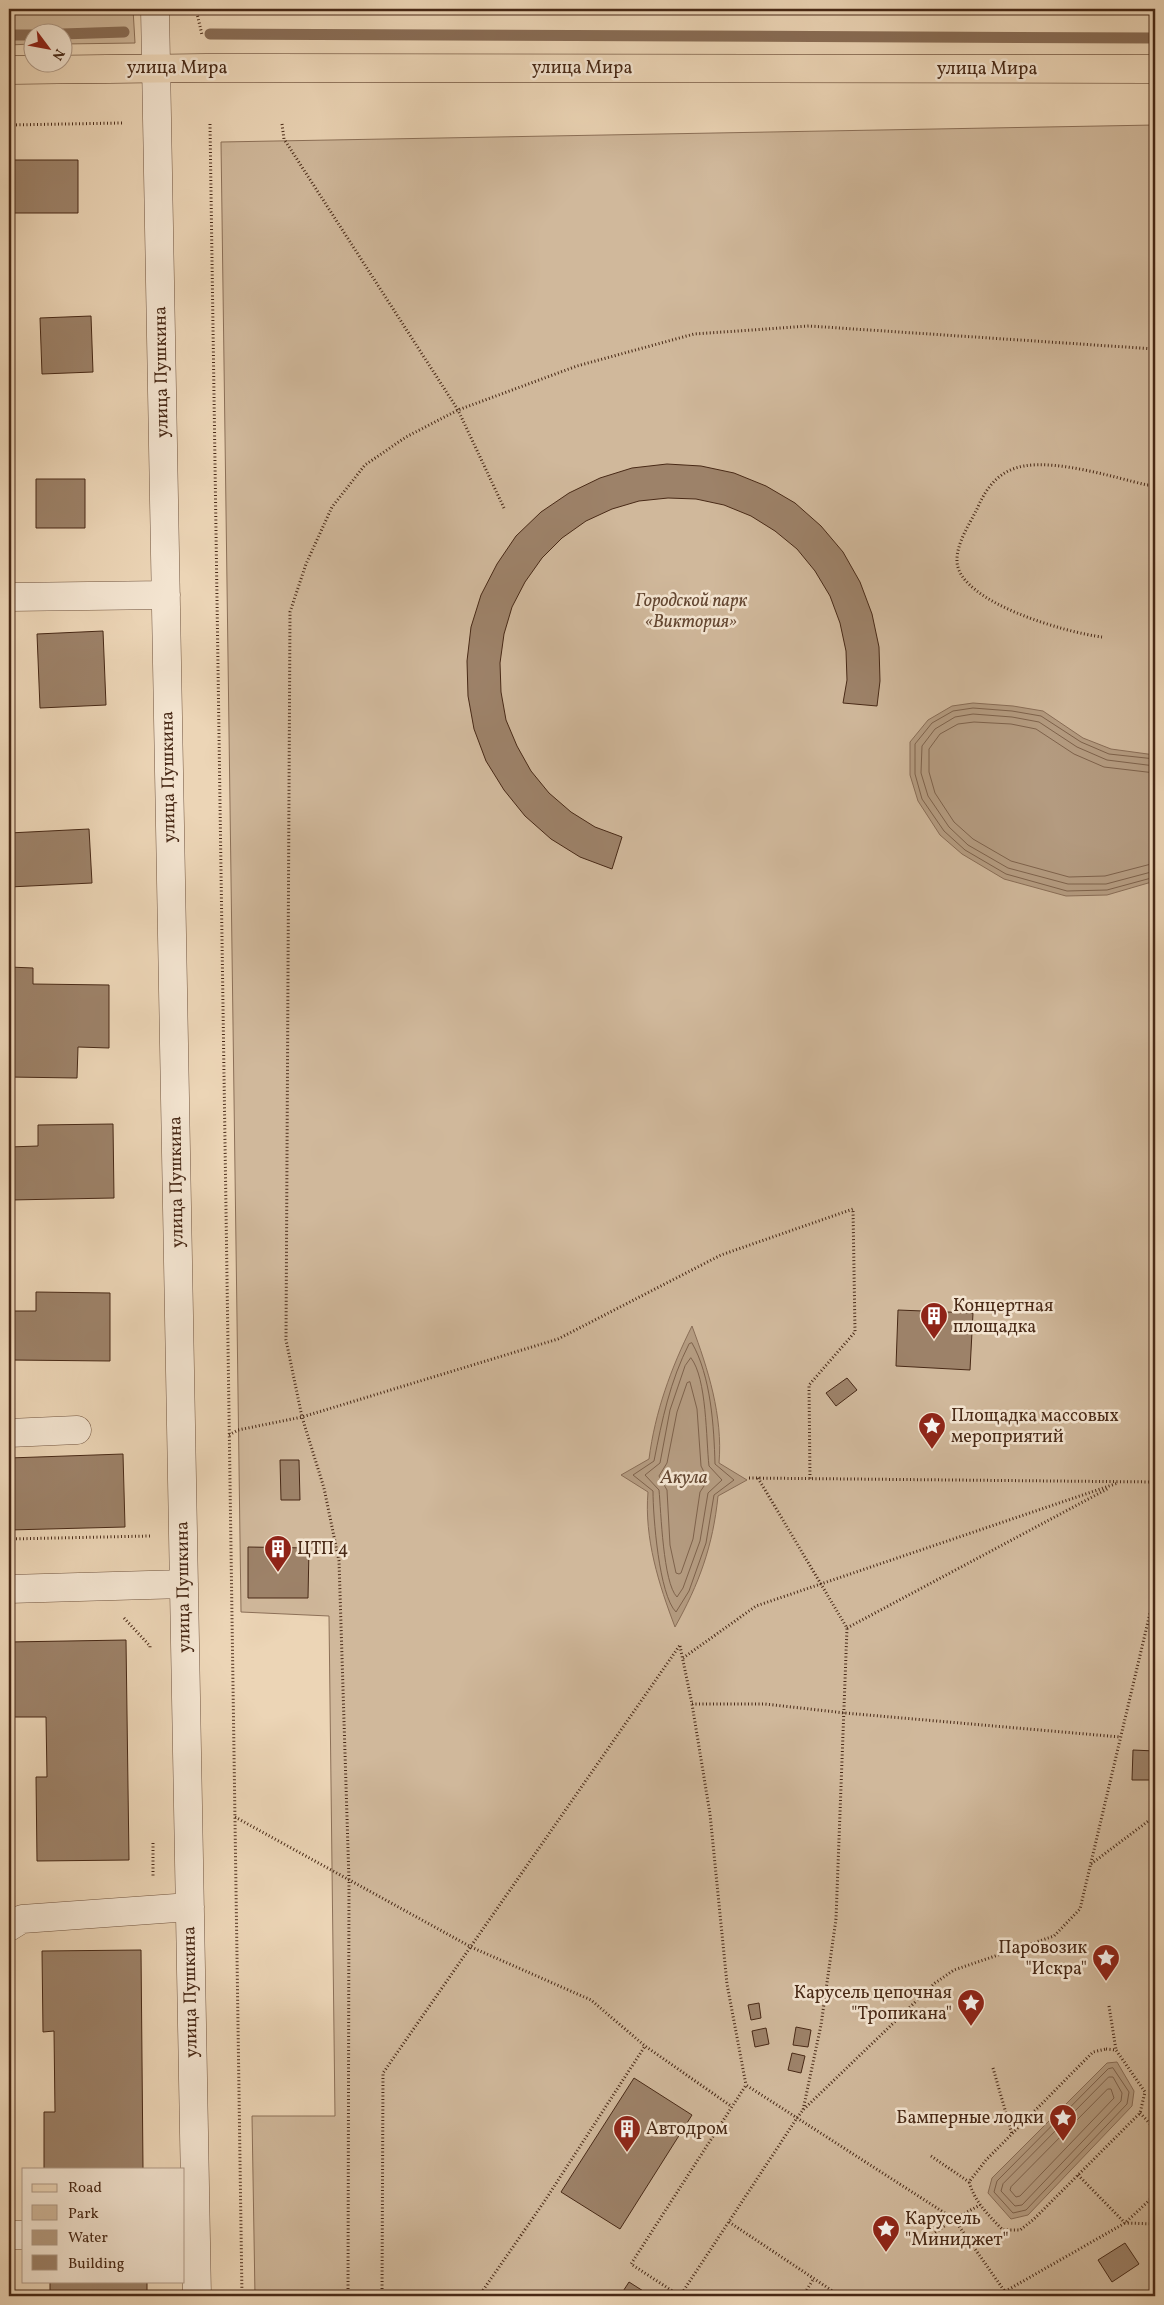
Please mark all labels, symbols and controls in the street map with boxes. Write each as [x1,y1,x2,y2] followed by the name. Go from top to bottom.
[22,22,72,72] north arrow
[47,45,69,63] text: N
[127,56,227,81] street label: улица Мира
[532,56,632,81] street label: улица Мира
[937,57,1037,82] street label: улица Мира
[148,306,176,438] street label: улица Пушкина
[635,589,747,635] park label: Городской парк «Виктория»
[155,711,183,843] street label: улица Пушкина
[163,1116,191,1248] street label: улица Пушкина
[953,1294,1053,1340] place label: Концертная площадка
[919,1301,949,1340] building icon: Концертная площадка
[951,1404,1119,1450] place label: Площадка массовых мероприятий
[917,1411,947,1450] place icon: Площадка массовых мероприятий
[659,1465,708,1491] water label: Акула
[170,1521,198,1653] street label: улица Пушкина
[263,1534,293,1573] building icon: ЦТП 4
[297,1537,349,1562] place label: ЦТП 4
[177,1926,205,2058] street label: улица Пушкина
[998,1936,1087,1982] place label: Паровозик "Искра"
[1091,1943,1121,1982] place icon: Паровозик "Искра"
[794,1981,952,2027] place label: Карусель цепочная "Тропикана"
[956,1988,986,2027] place icon: Карусель цепочная "Тропикана"
[1048,2103,1078,2142] place icon: Бамперные лодки
[896,2106,1044,2131] place label: Бамперные лодки
[612,2114,642,2153] building icon: Автодром
[646,2117,728,2142] place label: Автодром
[22,2168,185,2282] legend
[68,2178,102,2199] text: Road
[68,2204,99,2225] text: Park
[905,2207,1009,2253] place label: Карусель "Миниджет"
[871,2214,901,2253] place icon: Карусель "Миниджет"
[68,2228,108,2249] text: Water
[68,2254,125,2275] text: Building

